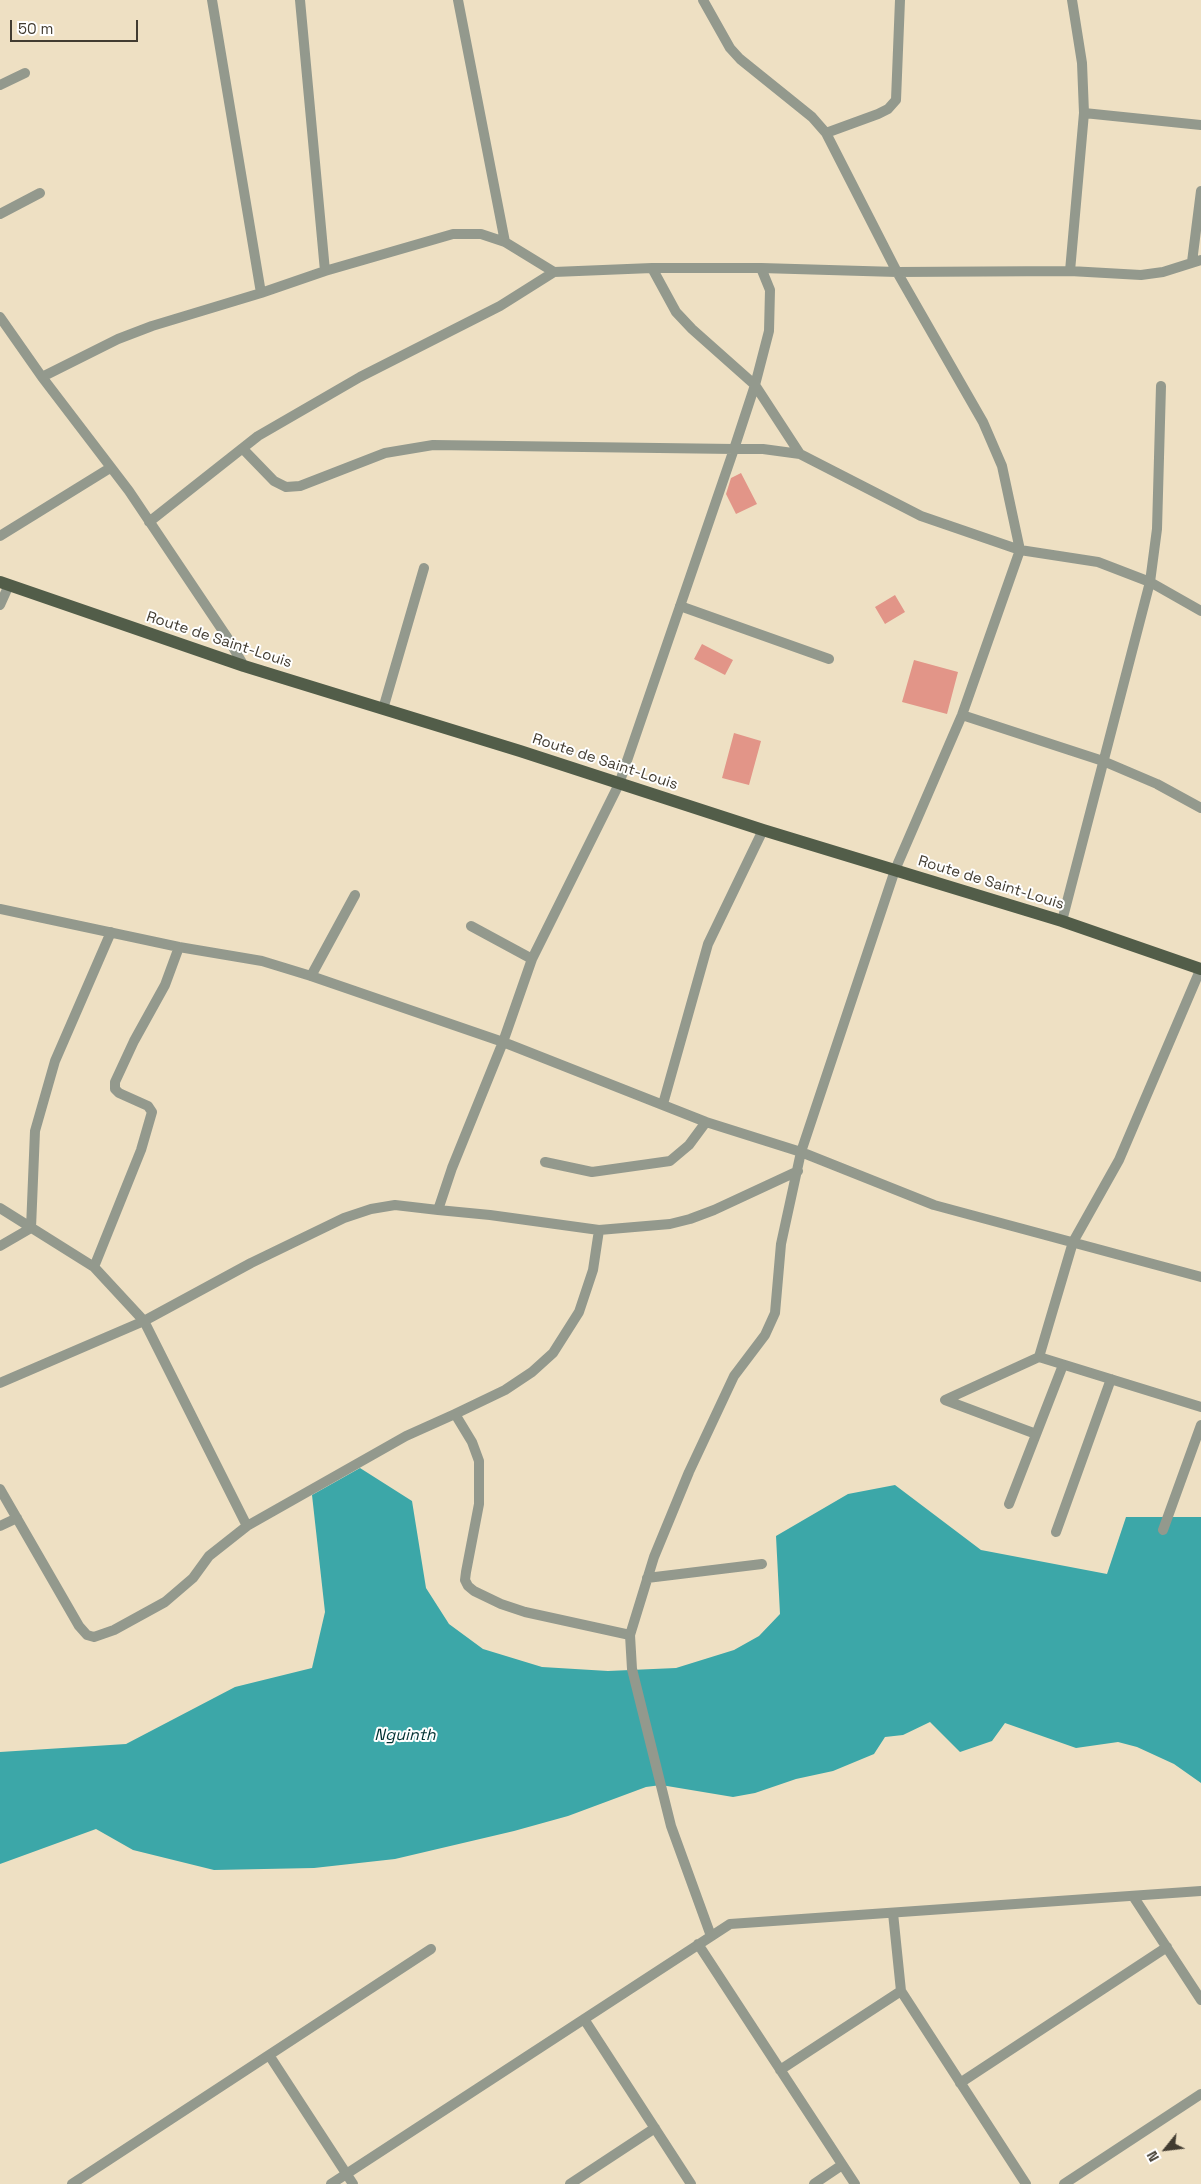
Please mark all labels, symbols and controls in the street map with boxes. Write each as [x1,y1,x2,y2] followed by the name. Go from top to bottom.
[12,10,140,42] scale bar
[18,19,53,38] text: 50 m
[144,608,294,672] street label: Route de Saint-Louis
[530,730,680,794] street label: Route de Saint-Louis
[916,852,1066,914] street label: Route de Saint-Louis
[374,1726,436,1746] water label: Nguinth
[1141,2124,1191,2174] north arrow
[1143,2148,1163,2165] text: N

